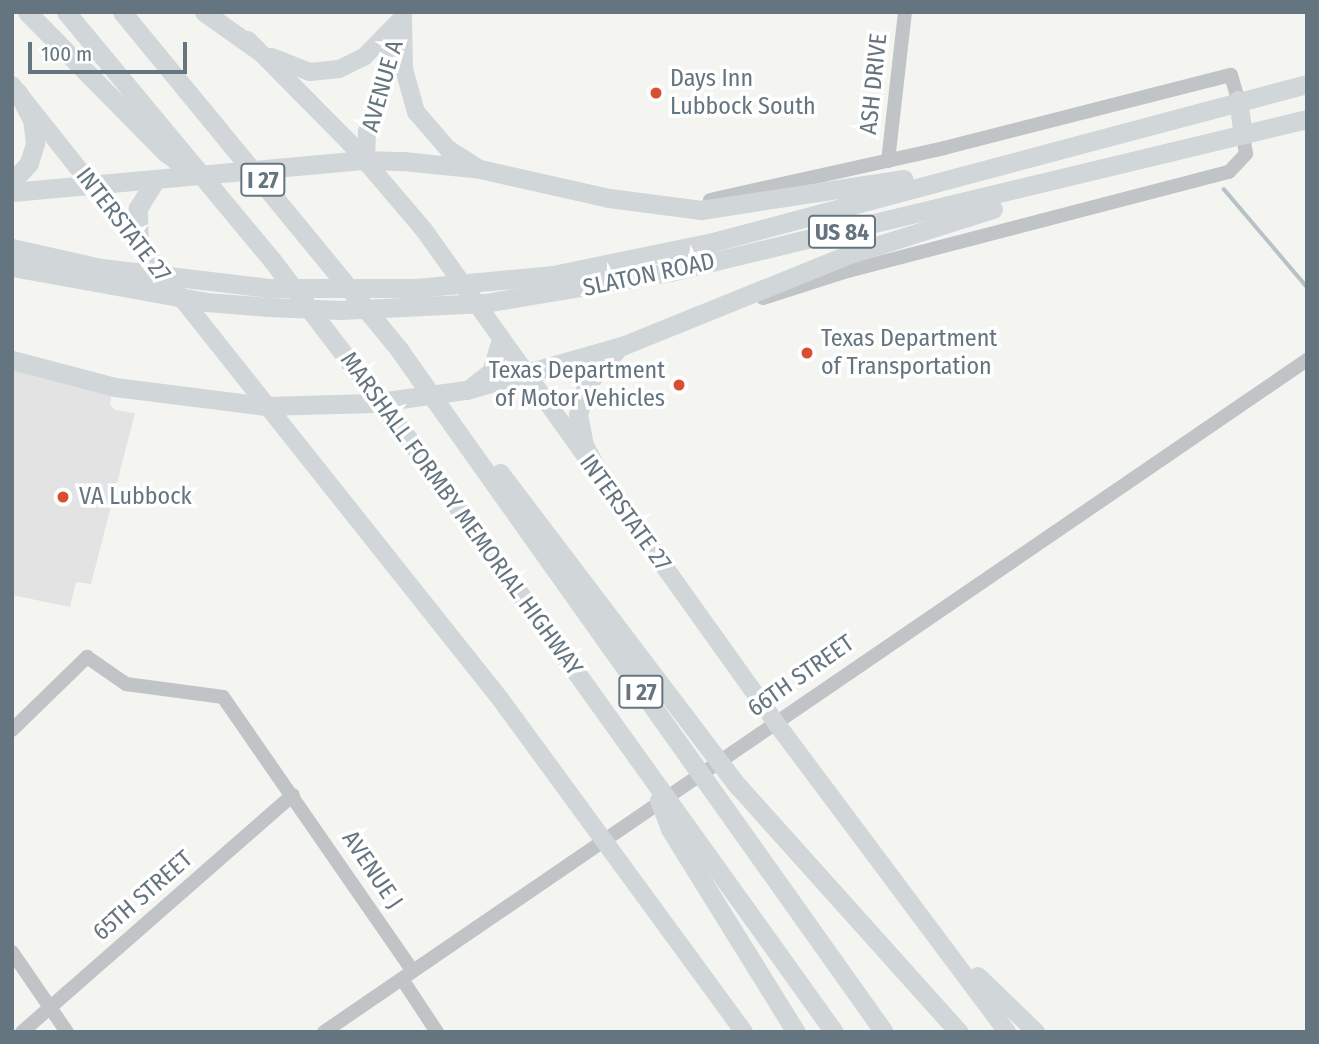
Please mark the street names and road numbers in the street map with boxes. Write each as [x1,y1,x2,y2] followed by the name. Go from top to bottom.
[854,32,894,136] street label: ASH DRIVE
[356,37,410,135] street label: AVENUE A
[240,160,286,200] road number: I 27
[69,162,177,288] street label: INTERSTATE 27
[807,213,877,252] road number: US 84
[581,247,717,303] street label: SLATON ROAD
[334,347,588,681] street label: MARSHALL FORMBY MEMORIAL HIGHWAY
[573,449,677,577] street label: INTERSTATE 27
[742,629,860,723] street label: 66TH STREET
[618,672,664,712] road number: I 27
[335,826,409,914] street label: AVENUE J
[87,845,199,947] street label: 65TH STREET

